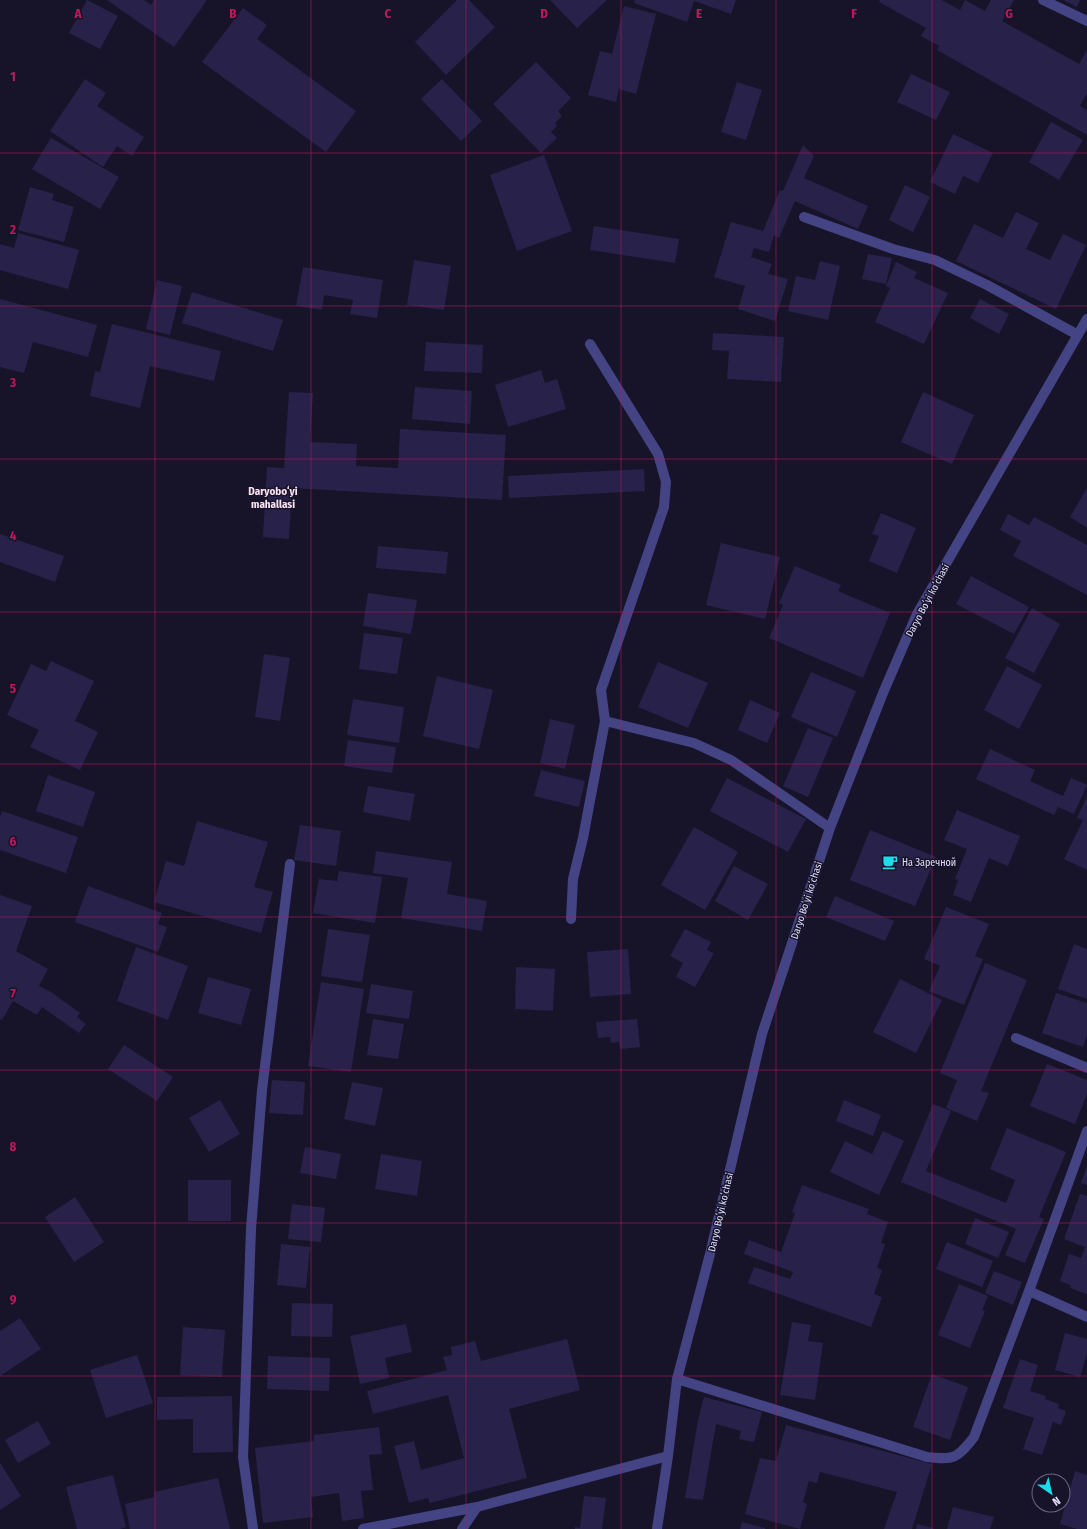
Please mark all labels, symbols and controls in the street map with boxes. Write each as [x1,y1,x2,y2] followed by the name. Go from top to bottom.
[73,6,82,21] text: A
[229,6,237,21] text: B
[385,6,392,21] text: C
[540,6,548,21] text: D
[696,6,702,21] text: E
[851,6,857,21] text: F
[1005,6,1013,21] text: G
[10,69,16,84] text: 1
[9,222,16,237] text: 2
[9,375,16,390] text: 3
[248,485,298,511] district label: Daryoboʻyi mahallasi
[10,528,17,543] text: 4
[903,561,952,639] street label: Daryo Boʻyi koʻchasi
[10,681,16,696] text: 5
[10,834,17,849] text: 6
[881,853,899,871] cafe icon: На Заречной
[902,857,956,869] place label: На Заречной
[788,860,825,941] street label: Daryo Boʻyi koʻchasi
[10,986,16,1001] text: 7
[10,1139,17,1154] text: 8
[705,1171,736,1253] street label: Daryo Boʻyi koʻchasi
[10,1292,17,1307] text: 9
[1031,1473,1071,1513] north arrow
[1050,1494,1063,1508] text: N

